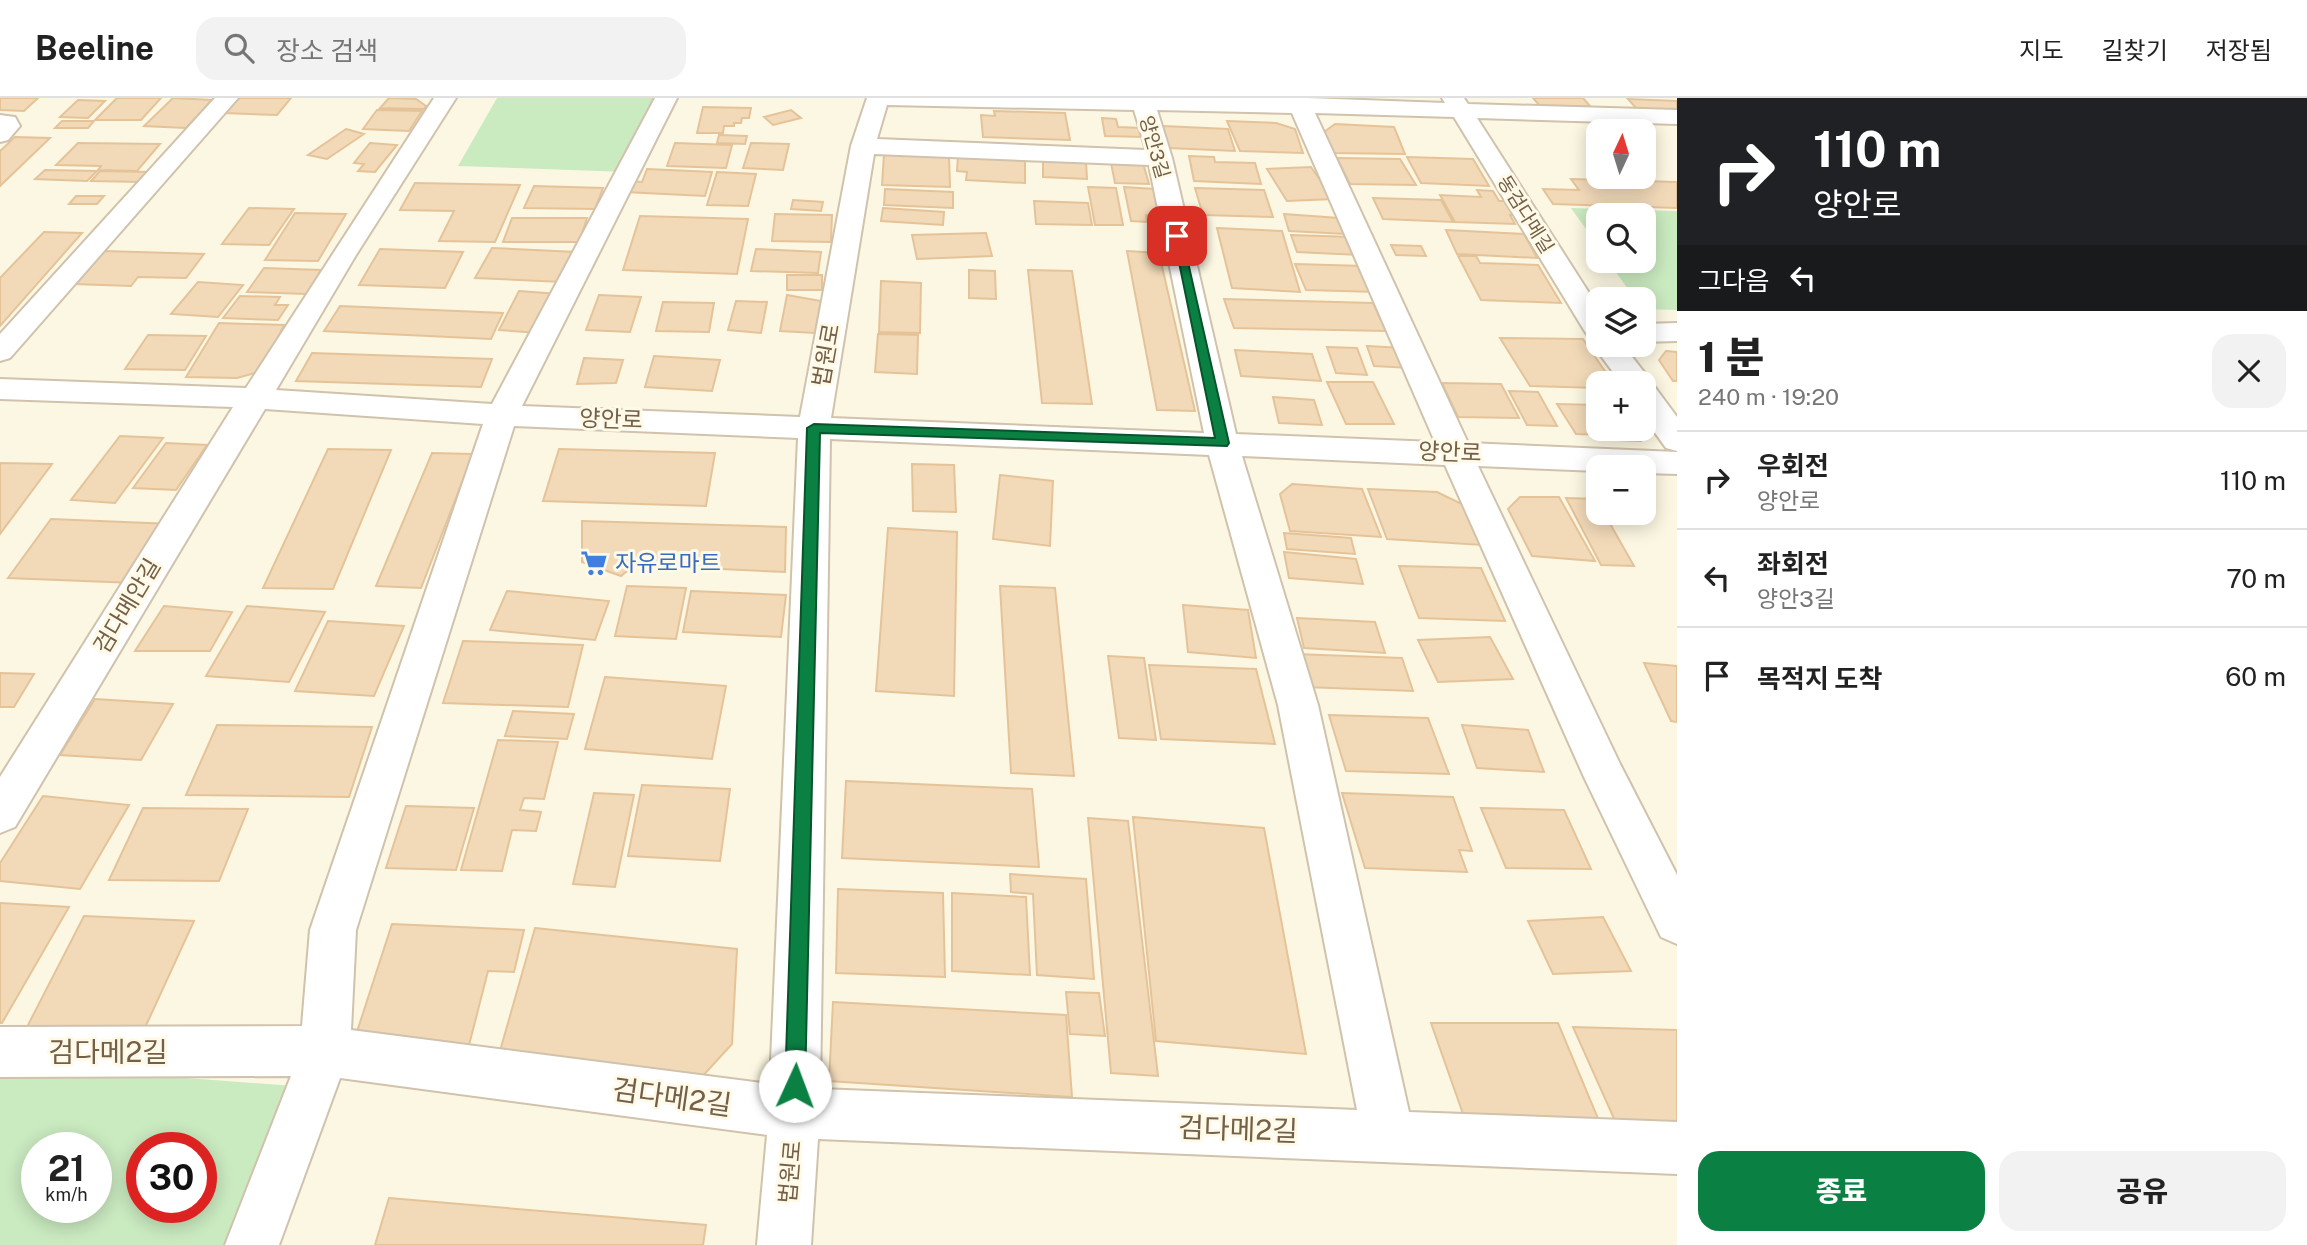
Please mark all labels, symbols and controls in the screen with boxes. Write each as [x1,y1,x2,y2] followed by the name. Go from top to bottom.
[196,17,686,80] search box
[35,29,154,67] text: Beeline
[220,29,258,67] icon: search
[276,35,378,66] text: 장소 검색
[2019,36,2064,64] text: 지도
[2102,36,2168,64] text: 길찾기
[2206,36,2272,64] text: 저장됨
[1136,113,1174,181] street label: 양안3길
[1586,119,1656,189] north arrow
[1586,119,1656,525] map controls
[1813,120,1941,178] text: 110 m
[1698,126,1789,217] icon: right
[1494,171,1558,257] street label: 동검다메길
[1813,186,1901,223] text: 양안로
[1586,203,1656,273] button: search
[1147,206,1207,266] pin
[1158,217,1196,255] icon: arrive
[1784,259,1822,297] icon: left
[1698,265,1770,296] text: 그다음
[1586,287,1656,357] button: layers
[807,321,844,389] street label: 법원로
[1698,332,1764,381] text: 1 분
[2212,334,2286,408] button: close
[1586,371,1656,441] button: +
[1698,383,1839,410] text: 240 m · 19:20
[579,404,643,433] street label: 양안로
[1418,437,1482,466] street label: 양안로
[1757,450,1829,481] text: 우회전
[1586,455,1656,525] button: −
[1698,461,1736,499] icon: right
[2220,465,2286,496] text: 110 m
[1757,487,1820,514] text: 양안로
[579,548,609,578] supermarket icon: 자유로마트
[1757,548,1829,579] text: 좌회전
[615,549,721,576] place label: 자유로마트
[88,553,165,658] street label: 검다메안길
[1698,559,1736,597] icon: left
[2226,563,2286,594] text: 70 m
[1757,585,1835,612] text: 양안3길
[1698,657,1736,695] icon: arrive
[2225,661,2286,692] text: 60 m
[1757,663,1882,694] text: 목적지 도착
[48,1035,168,1068] street label: 검다메2길
[758,1049,832,1123] position arrow
[610,1072,734,1121] street label: 검다메2길
[1178,1110,1298,1147] street label: 검다메2길
[126,1132,217,1223] speed limit sign: 30
[773,1139,806,1205] street label: 법원로
[48,1148,85,1189] text: 21
[1698,1151,1985,1231] button: 종료
[1999,1151,2286,1231] button: 공유
[45,1184,88,1205] text: km/h

